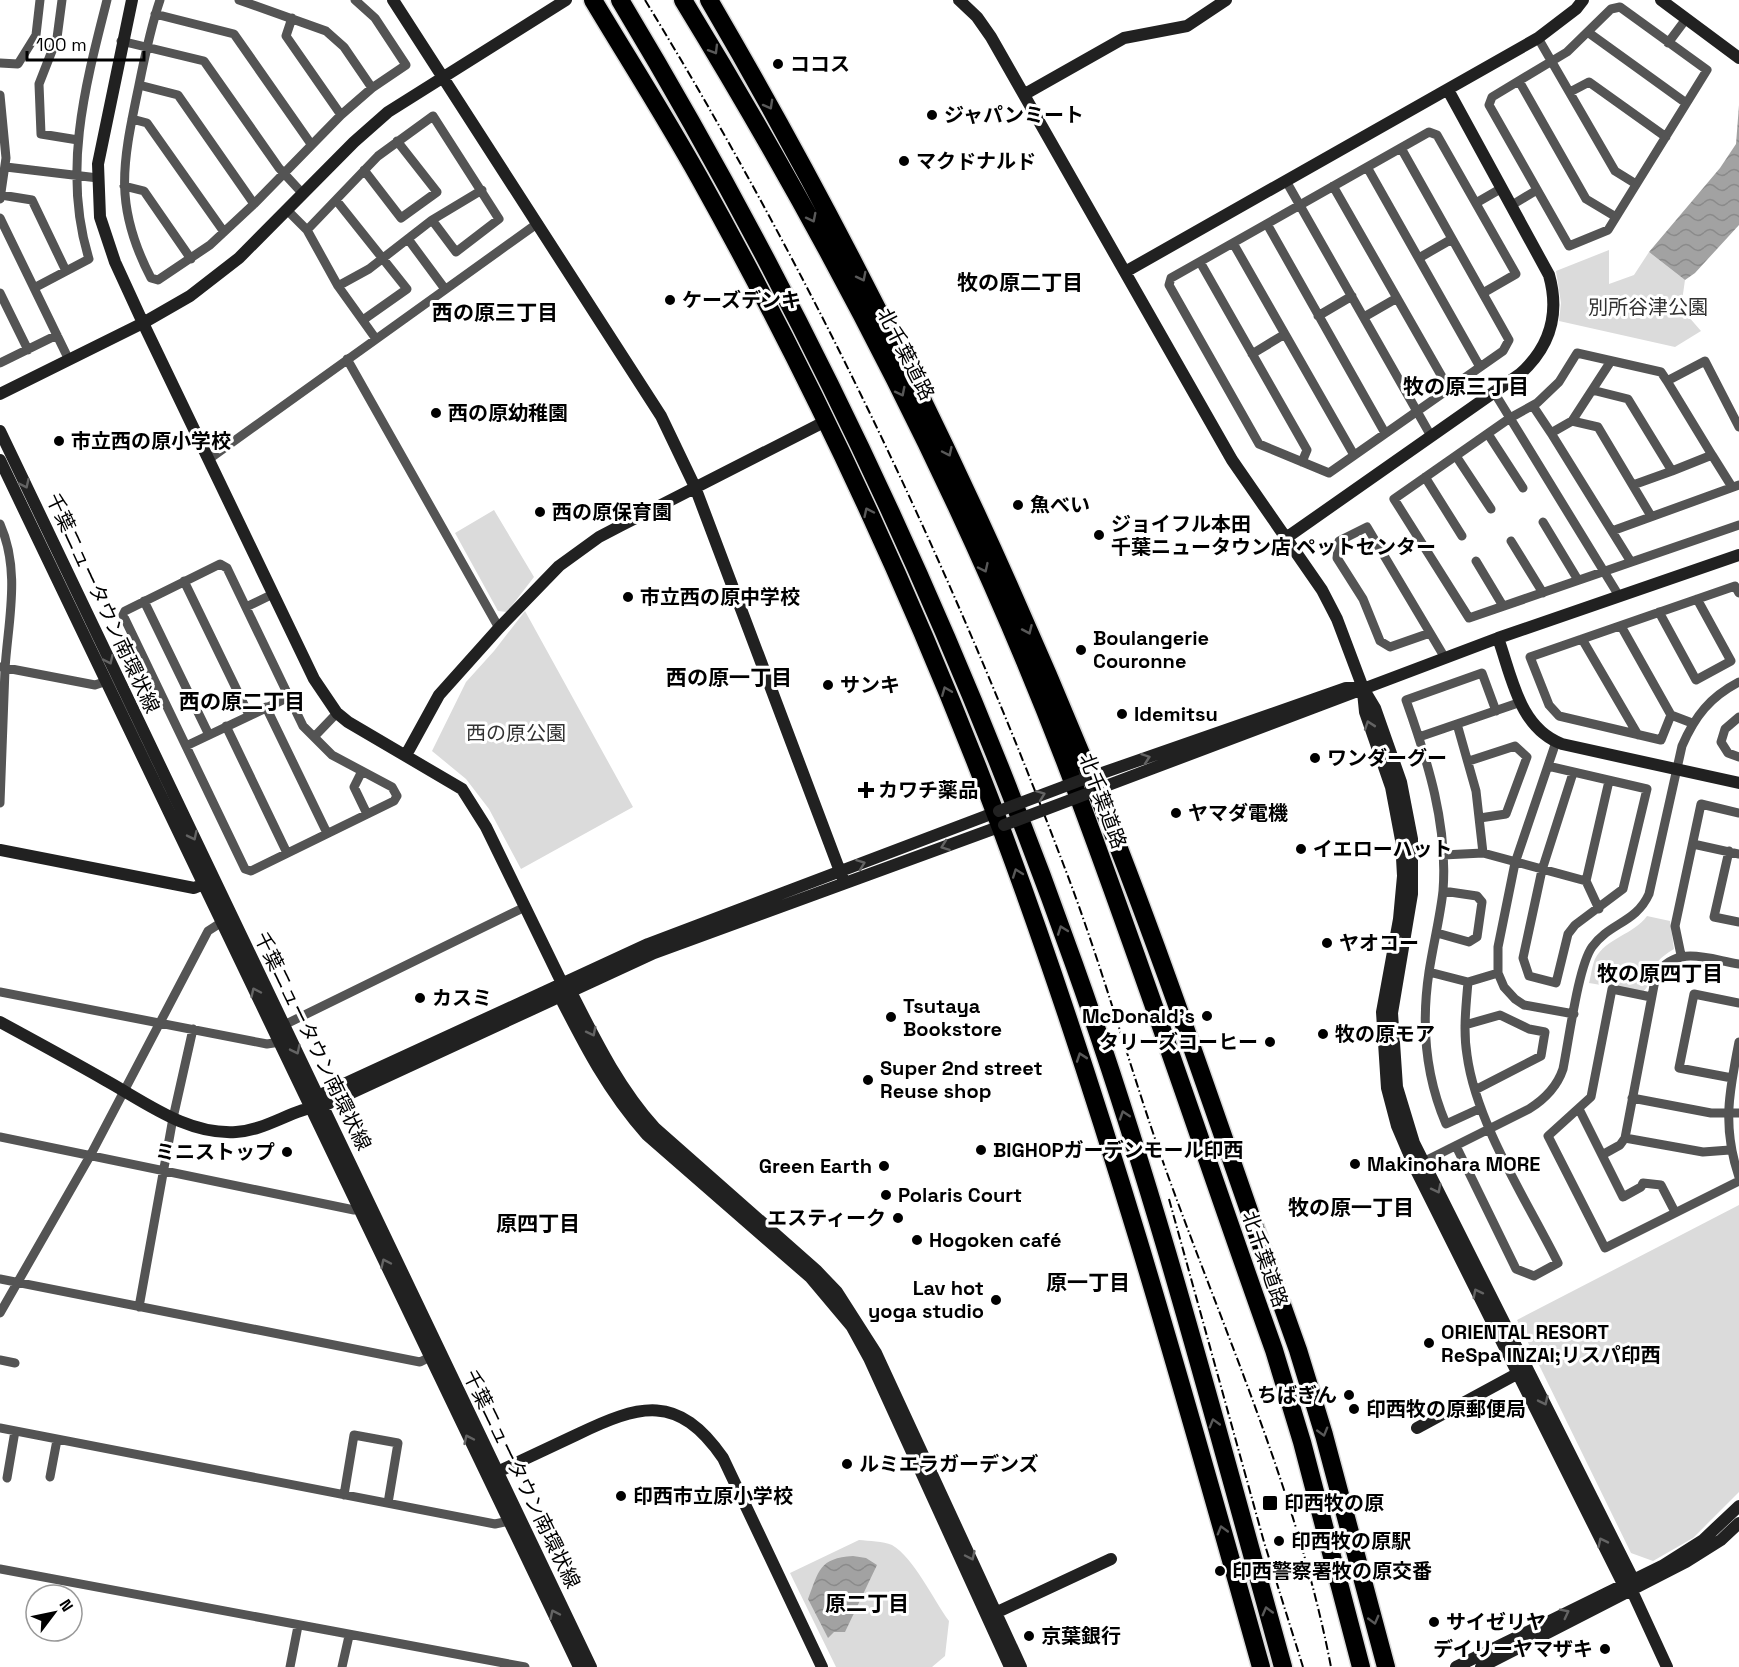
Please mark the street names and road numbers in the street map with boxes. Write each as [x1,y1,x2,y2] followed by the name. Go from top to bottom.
[872,304,940,404] street label: 北千葉道路
[41,489,165,717] street label: 千葉ニュータウン南環状線
[1074,750,1132,852] street label: 北千葉道路
[249,927,377,1155] street label: 千葉ニュータウン南環状線
[1236,1207,1294,1311] street label: 北千葉道路
[458,1365,586,1593] street label: 千葉ニュータウン南環状線

